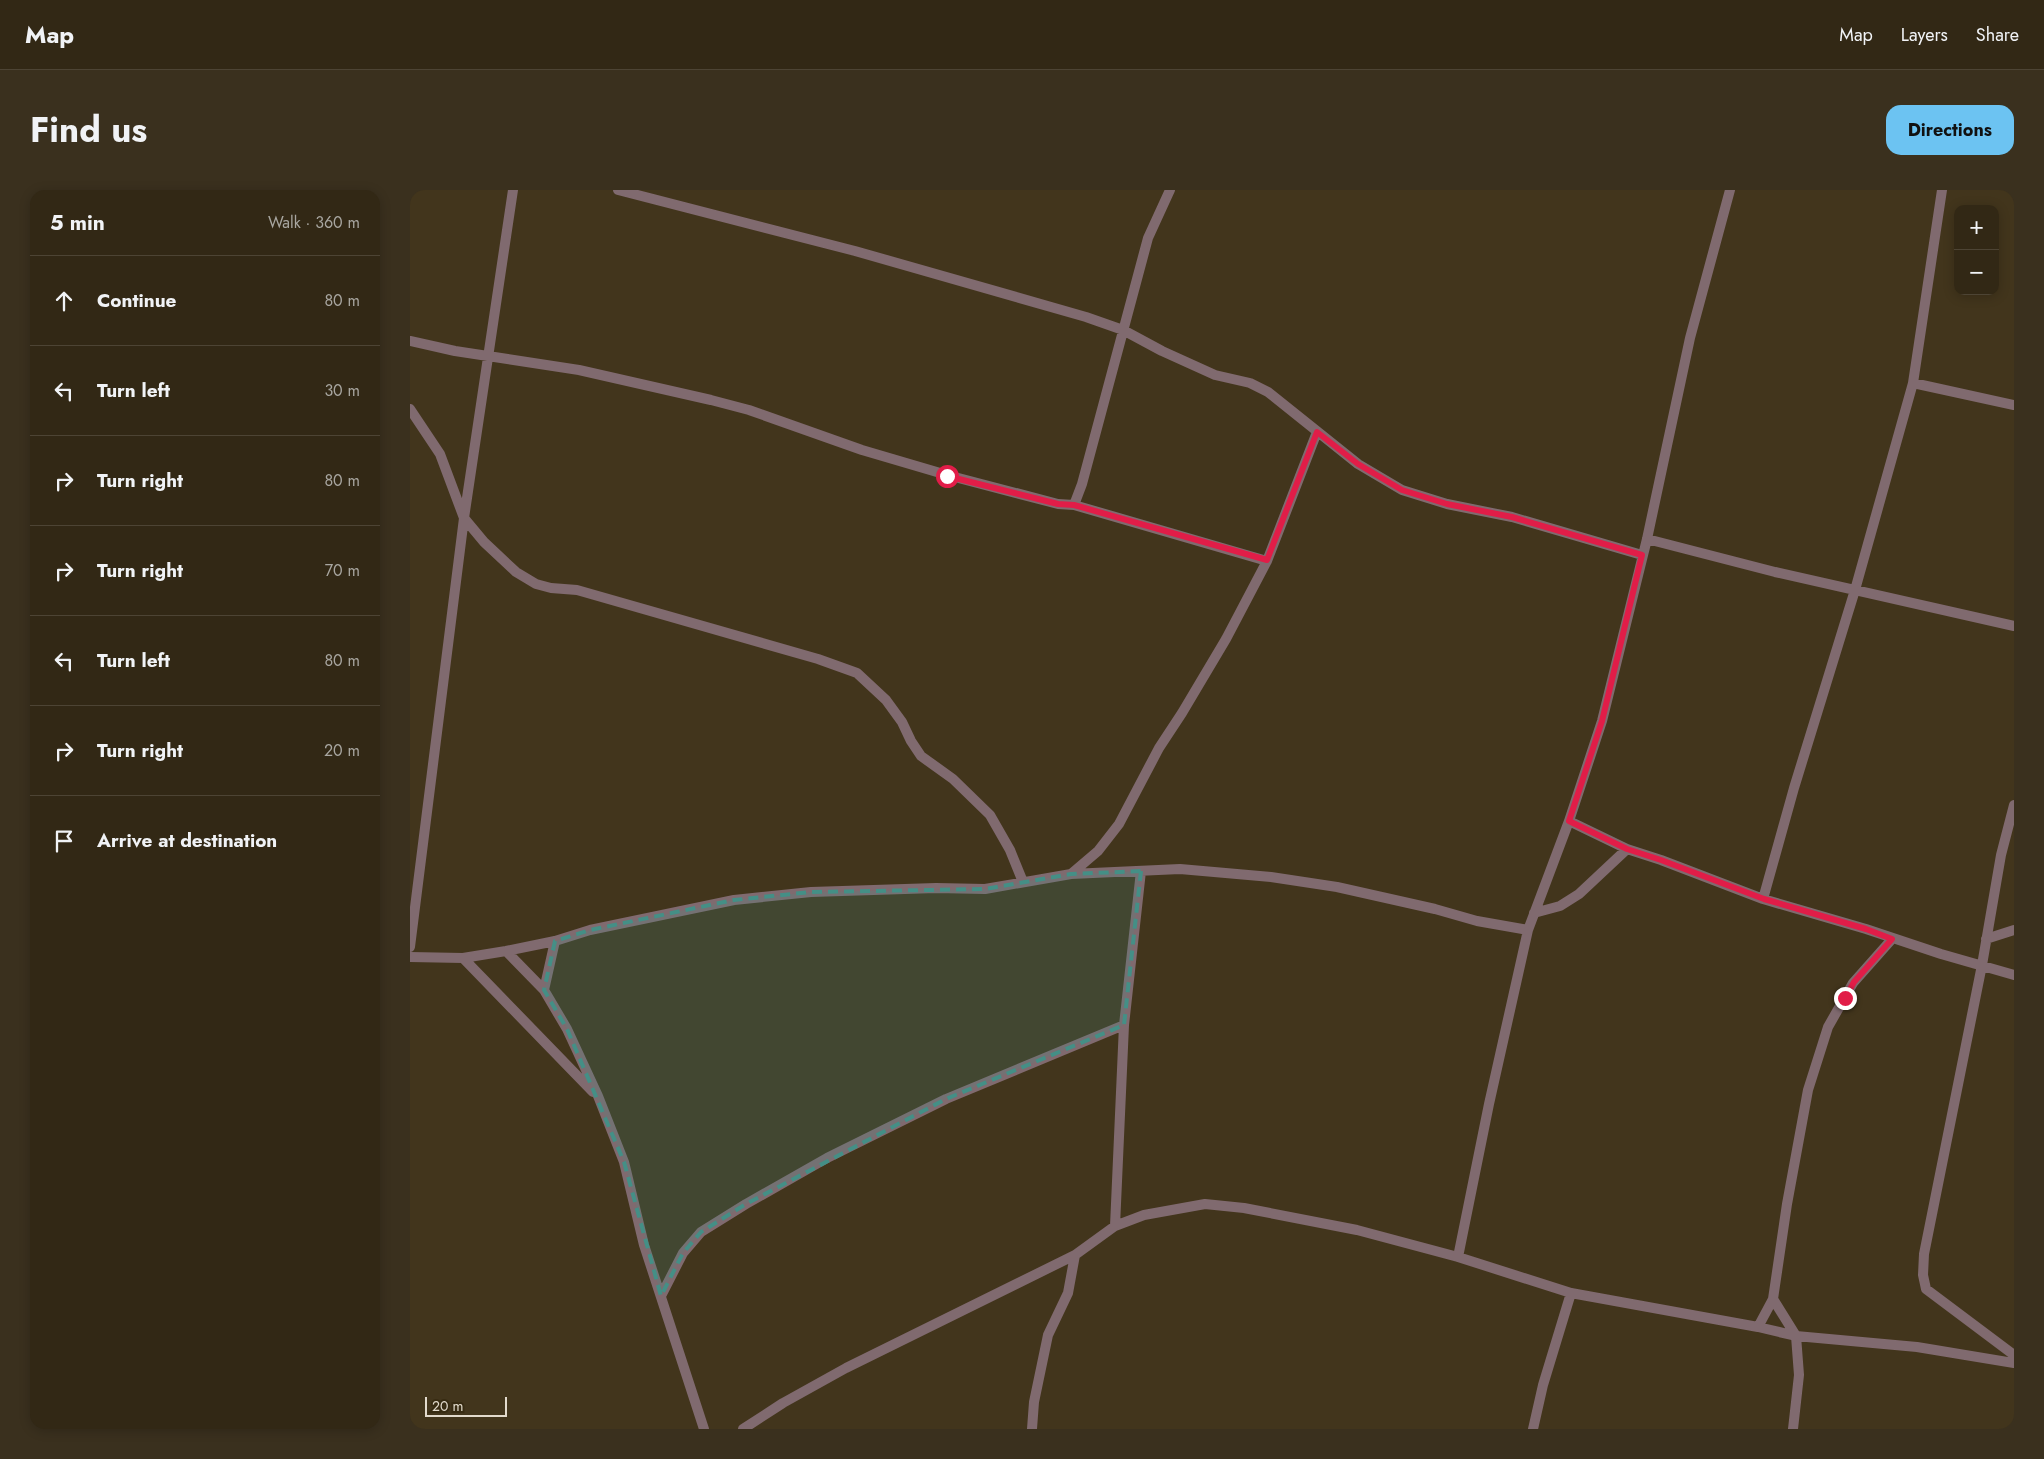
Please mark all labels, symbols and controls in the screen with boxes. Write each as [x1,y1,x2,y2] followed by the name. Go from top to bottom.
[25,17,74,52] text: Map
[1839,22,1873,48] text: Map
[1901,22,1948,48] text: Layers
[1976,22,2019,48] text: Share
[30,105,147,155] text: Find us
[1886,105,2014,155] button: Directions
[1954,205,1999,295] map controls
[1954,205,1999,250] button: +
[50,208,105,238] text: 5 min
[268,211,360,234] text: Walk · 360 m
[1954,250,1999,295] button: −
[50,287,78,315] icon: ahead
[97,287,176,314] text: Continue
[324,289,360,312] text: 80 m
[50,377,78,405] icon: left
[97,377,170,404] text: Turn left
[324,379,360,402] text: 30 m
[936,465,959,488] route start
[50,467,78,495] icon: right
[97,467,183,494] text: Turn right
[324,469,360,492] text: 80 m
[50,557,78,585] icon: right
[97,557,183,584] text: Turn right
[325,559,360,582] text: 70 m
[50,647,78,675] icon: left
[97,647,170,674] text: Turn left
[324,649,360,672] text: 80 m
[50,737,78,765] icon: right
[97,737,183,764] text: Turn right
[324,739,360,762] text: 20 m
[50,827,78,855] icon: arrive
[97,827,277,854] text: Arrive at destination
[1834,987,1857,1010] route end
[425,1394,508,1417] scale bar
[432,1396,464,1416] text: 20 m

